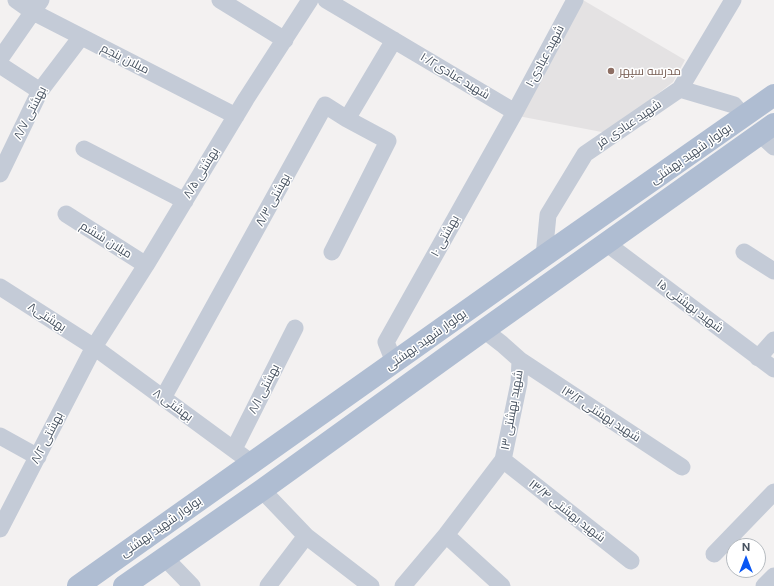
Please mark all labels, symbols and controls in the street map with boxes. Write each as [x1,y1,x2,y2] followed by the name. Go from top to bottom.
[523,23,567,89] street label: شهید عبادی۱۰
[99,41,151,77] street label: میلان پنجم
[418,50,492,102] street label: شهید عبادی۱۰/۲
[619,64,681,78] place label: مدرسه سپهر
[606,66,616,76] marker: مدرسه سپهر
[10,84,50,142] street label: بهشتی ۸/۷
[594,97,664,151] street label: شهید عبادی فر
[648,121,734,187] street label: بولوار شهید بهشتی
[180,145,222,201] street label: بهشتی ۸/۵
[253,171,293,229] street label: بهشتی ۸/۳
[428,213,462,259] street label: بهشتی ۱۰
[77,218,135,262] street label: میلان ششم
[654,276,726,336] street label: شهید بهشتی ۱۵
[25,299,69,335] street label: بهشتی۸
[383,307,469,373] street label: بولوار شهید بهشتی
[245,362,283,416] street label: بهشتی ۸/۱
[498,369,526,451] street label: شهید بهشتی ۱۳
[559,383,643,445] street label: شهید بهشتی ۱۳/۲
[150,386,196,424] street label: ۸ بهشتی
[28,410,66,466] street label: بهشتی ۸/۲
[526,477,608,545] street label: شهید بهشتی ۱۳/۴
[118,494,204,560] street label: بولوار شهید بهشتی
[726,538,766,578] north arrow
[742,541,750,553] text: N

